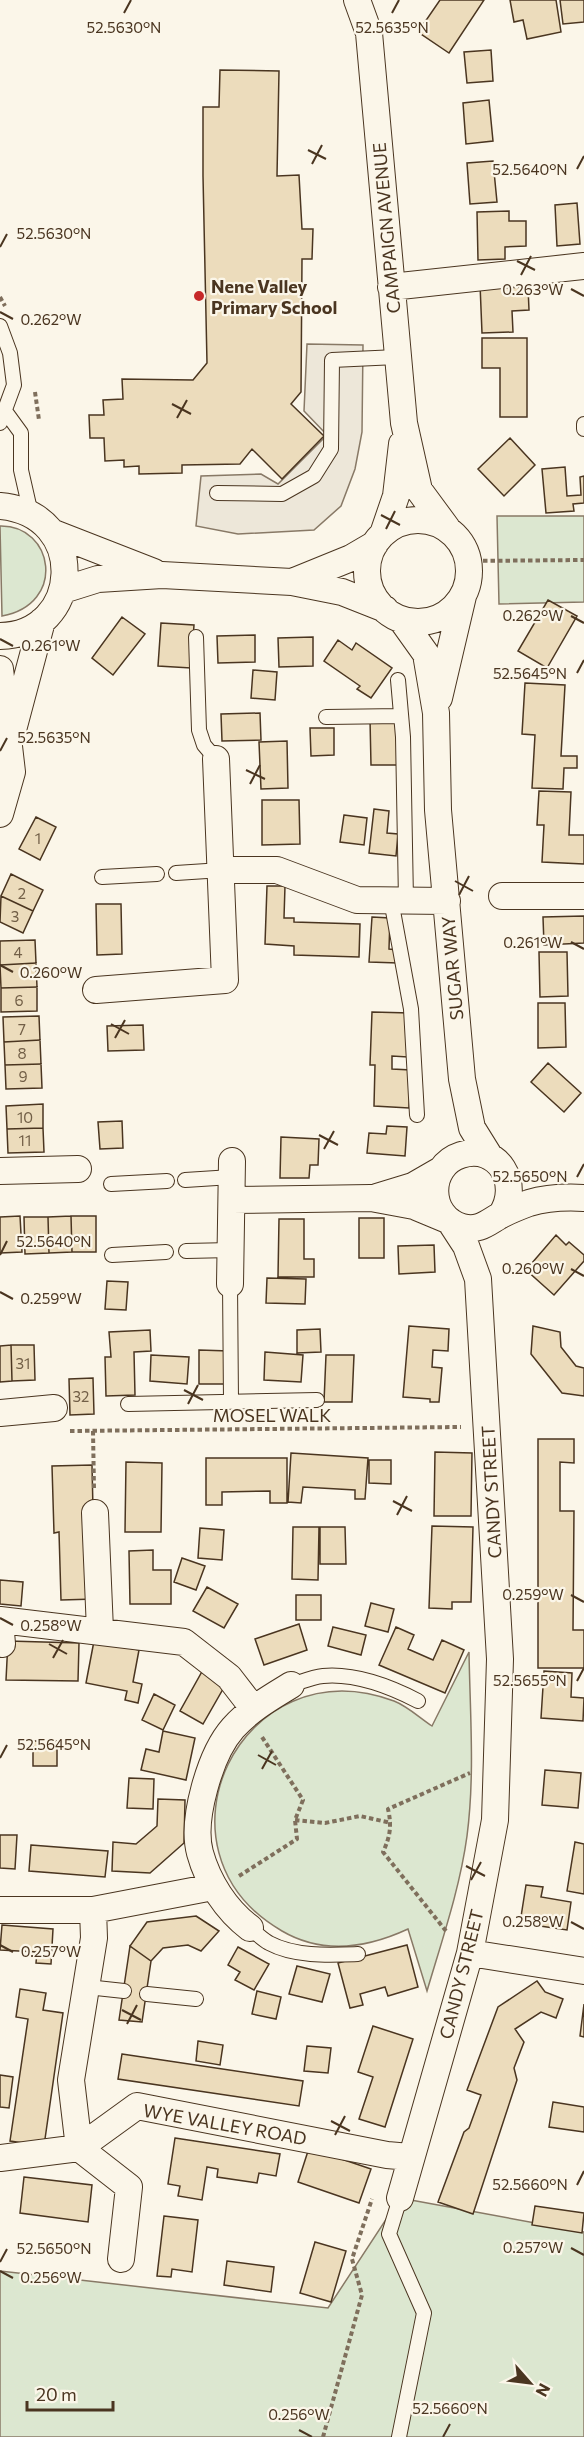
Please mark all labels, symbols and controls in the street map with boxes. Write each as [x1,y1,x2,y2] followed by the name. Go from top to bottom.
[87,18,161,36] text: 52.5630°N
[355,18,429,36] text: 52.5635°N
[368,142,404,314] street label: CAMPAIGN AVENUE
[492,160,568,178] text: 52.5640°N
[17,224,91,242] text: 52.5630°N
[211,275,337,318] place label: Nene Valley Primary School
[502,280,564,298] text: 0.263°W
[192,289,206,303] marker: Nene Valley Primary School
[20,310,82,328] text: 0.262°W
[502,606,564,624] text: 0.262°W
[21,636,81,654] text: 0.261°W
[493,664,567,682] text: 52.5645°N
[17,728,91,746] text: 52.5635°N
[35,829,41,847] house number: 1
[18,884,26,902] house number: 2
[11,907,19,925] house number: 3
[436,915,468,1021] street label: SUGAR WAY
[503,933,563,951] text: 0.261°W
[14,943,23,961] house number: 4
[20,963,82,981] text: 0.260°W
[14,991,24,1009] house number: 6
[18,1020,26,1038] house number: 7
[17,1044,27,1062] house number: 8
[18,1067,28,1085] house number: 9
[17,1108,33,1126] house number: 10
[19,1131,31,1149] house number: 11
[493,1167,567,1185] text: 52.5650°N
[16,1232,92,1250] text: 52.5640°N
[502,1259,564,1277] text: 0.260°W
[20,1289,82,1307] text: 0.259°W
[16,1354,30,1372] house number: 31
[73,1387,89,1405] house number: 32
[213,1404,331,1426] street label: MOSEL WALK
[477,1425,505,1559] street label: CANDY STREET
[502,1585,564,1603] text: 0.259°W
[20,1616,82,1634] text: 0.258°W
[493,1671,567,1689] text: 52.5655°N
[17,1735,91,1753] text: 52.5645°N
[434,1907,488,2041] street label: CANDY STREET
[502,1912,564,1930] text: 0.258°W
[21,1942,81,1960] text: 0.257°W
[141,2099,309,2149] street label: WYE VALLEY ROAD
[492,2175,568,2193] text: 52.5660°N
[503,2238,563,2256] text: 0.257°W
[17,2239,91,2257] text: 52.5650°N
[20,2268,82,2286] text: 0.256°W
[500,2353,560,2413] north arrow
[27,2374,112,2412] scale bar
[532,2381,555,2400] text: N
[36,2383,77,2405] text: 20 m
[412,2399,488,2417] text: 52.5660°N
[268,2405,330,2423] text: 0.256°W

